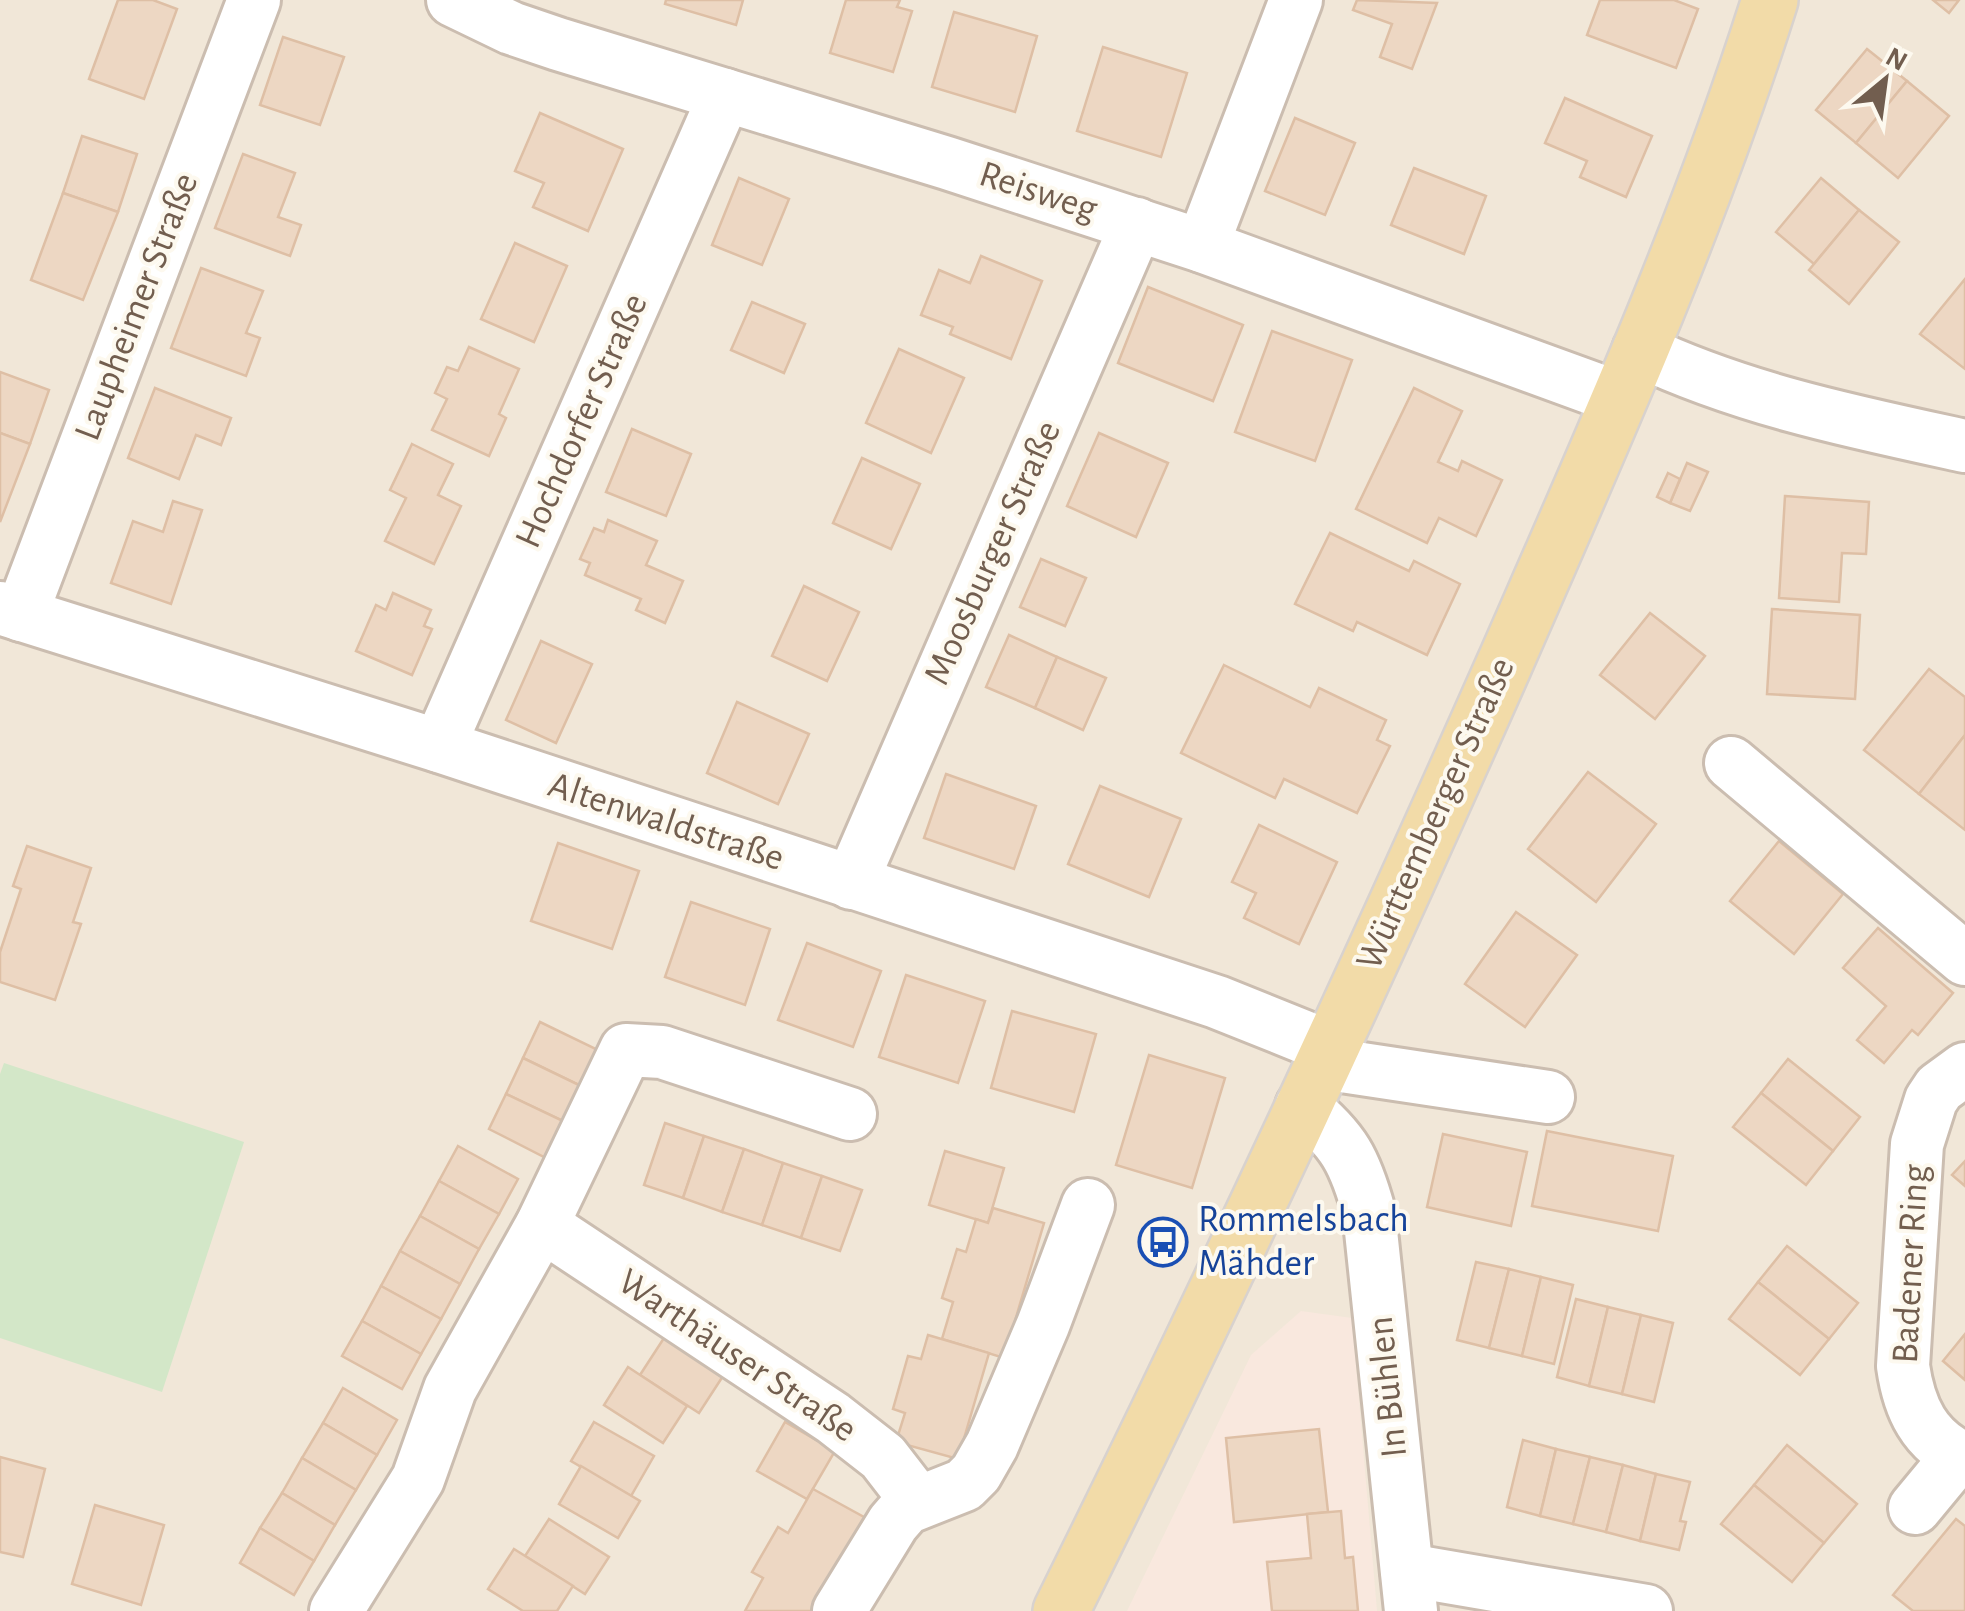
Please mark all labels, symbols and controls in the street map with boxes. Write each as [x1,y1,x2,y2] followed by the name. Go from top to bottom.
[1835,30,1935,130] north arrow
[1881,43,1911,77] text: N
[974,155,1102,229] street label: Reisweg
[69,168,205,446] street label: Laupheimer Straße
[509,288,655,554] street label: Hochdorfer Straße
[918,416,1068,690] street label: Moosburger Straße
[1350,652,1522,976] street label: Württemberger Straße
[544,766,788,878] street label: Altenwaldstraße
[1887,1163,1935,1364] street label: Badener Ring
[1198,1201,1409,1283] place label: Rommelsbach Mähder
[1137,1216,1189,1268] bus stop icon: Rommelsbach Mähder
[611,1262,863,1450] street label: Warthäuser Straße
[1362,1315,1414,1459] street label: In Bühlen

